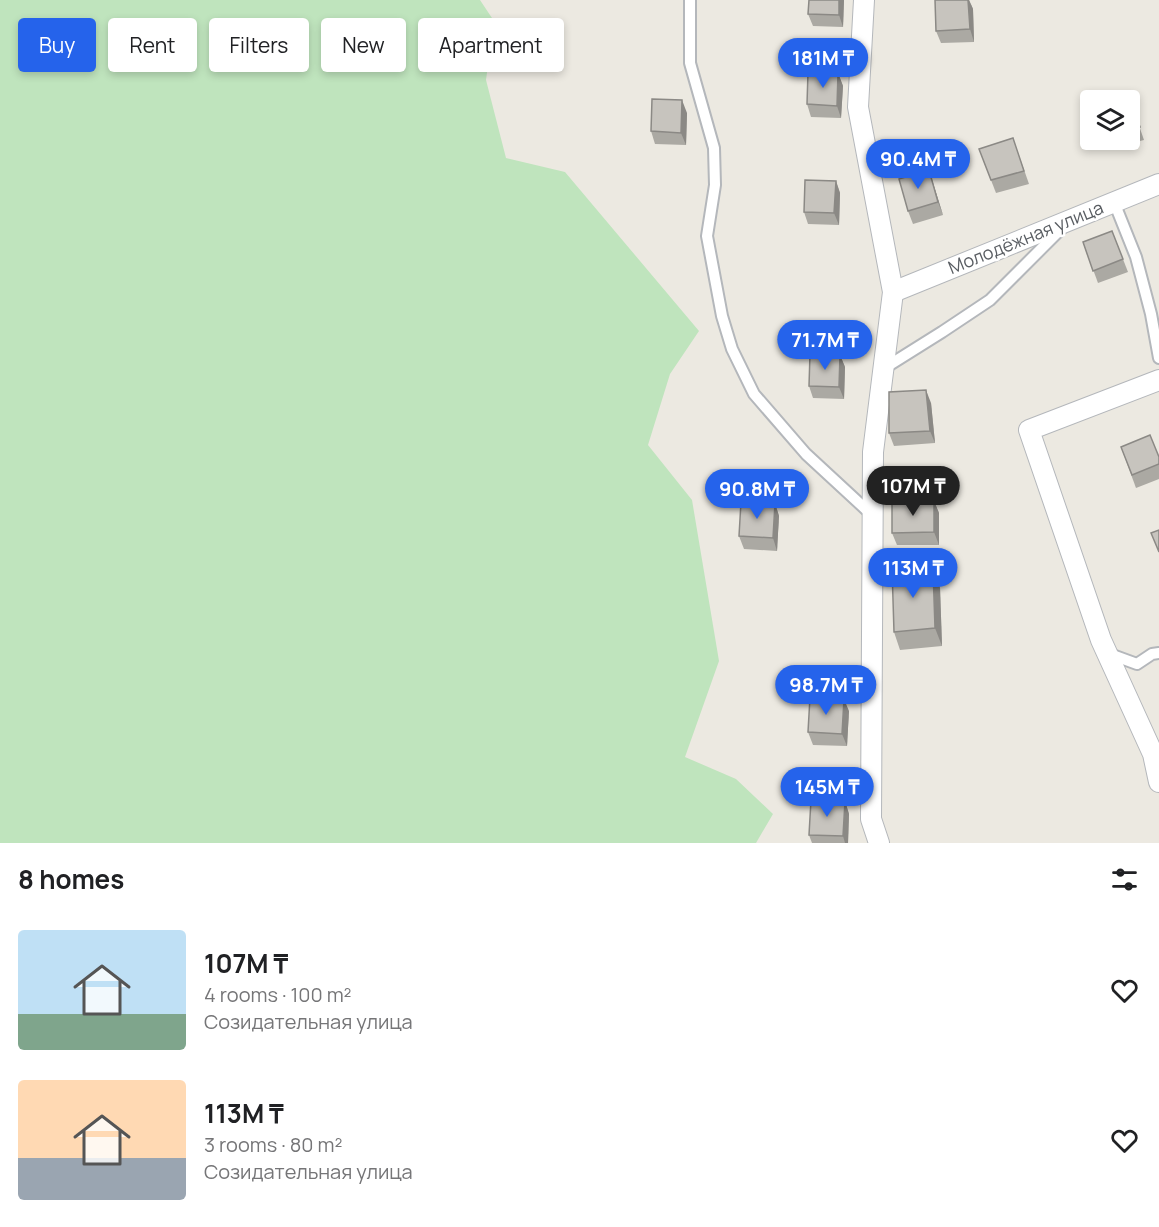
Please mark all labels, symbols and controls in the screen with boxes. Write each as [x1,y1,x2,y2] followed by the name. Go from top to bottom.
[18,18,96,72] chip: Buy
[108,18,197,72] chip: Rent
[209,18,309,72] chip: Filters
[321,18,406,72] chip: New
[418,18,564,72] chip: Apartment
[774,38,872,89] pin: 181M ₸
[792,44,854,71] text: 181M ₸
[1080,90,1140,150] map controls
[1080,90,1140,150] button: layers
[863,139,973,190] pin: 90.4M ₸
[880,145,956,172] text: 90.4M ₸
[944,195,1107,279] street label: Молодёжная улица
[770,320,880,371] pin: 71.7M ₸
[791,326,859,353] text: 71.7M ₸
[864,466,962,517] pin: 107M ₸
[702,469,812,520] pin: 90.8M ₸
[881,472,945,499] text: 107M ₸
[719,475,795,502] text: 90.8M ₸
[864,548,962,599] pin: 113M ₸
[882,554,944,581] text: 113M ₸
[771,665,881,716] pin: 98.7M ₸
[789,671,863,698] text: 98.7M ₸
[778,767,876,818] pin: 145M ₸
[795,773,859,800] text: 145M ₸
[18,861,124,897] text: 8 homes
[1108,863,1141,896] icon: filters
[204,945,288,981] text: 107M ₸
[66,954,138,1026] icon: home
[1108,974,1141,1007] icon: heart
[204,981,352,1008] text: 4 rooms · 100 m²
[204,1008,413,1035] text: Созидательная улица
[204,1095,284,1131] text: 113M ₸
[66,1104,138,1176] icon: home
[1108,1124,1141,1157] icon: heart
[204,1131,343,1158] text: 3 rooms · 80 m²
[204,1158,413,1185] text: Созидательная улица

